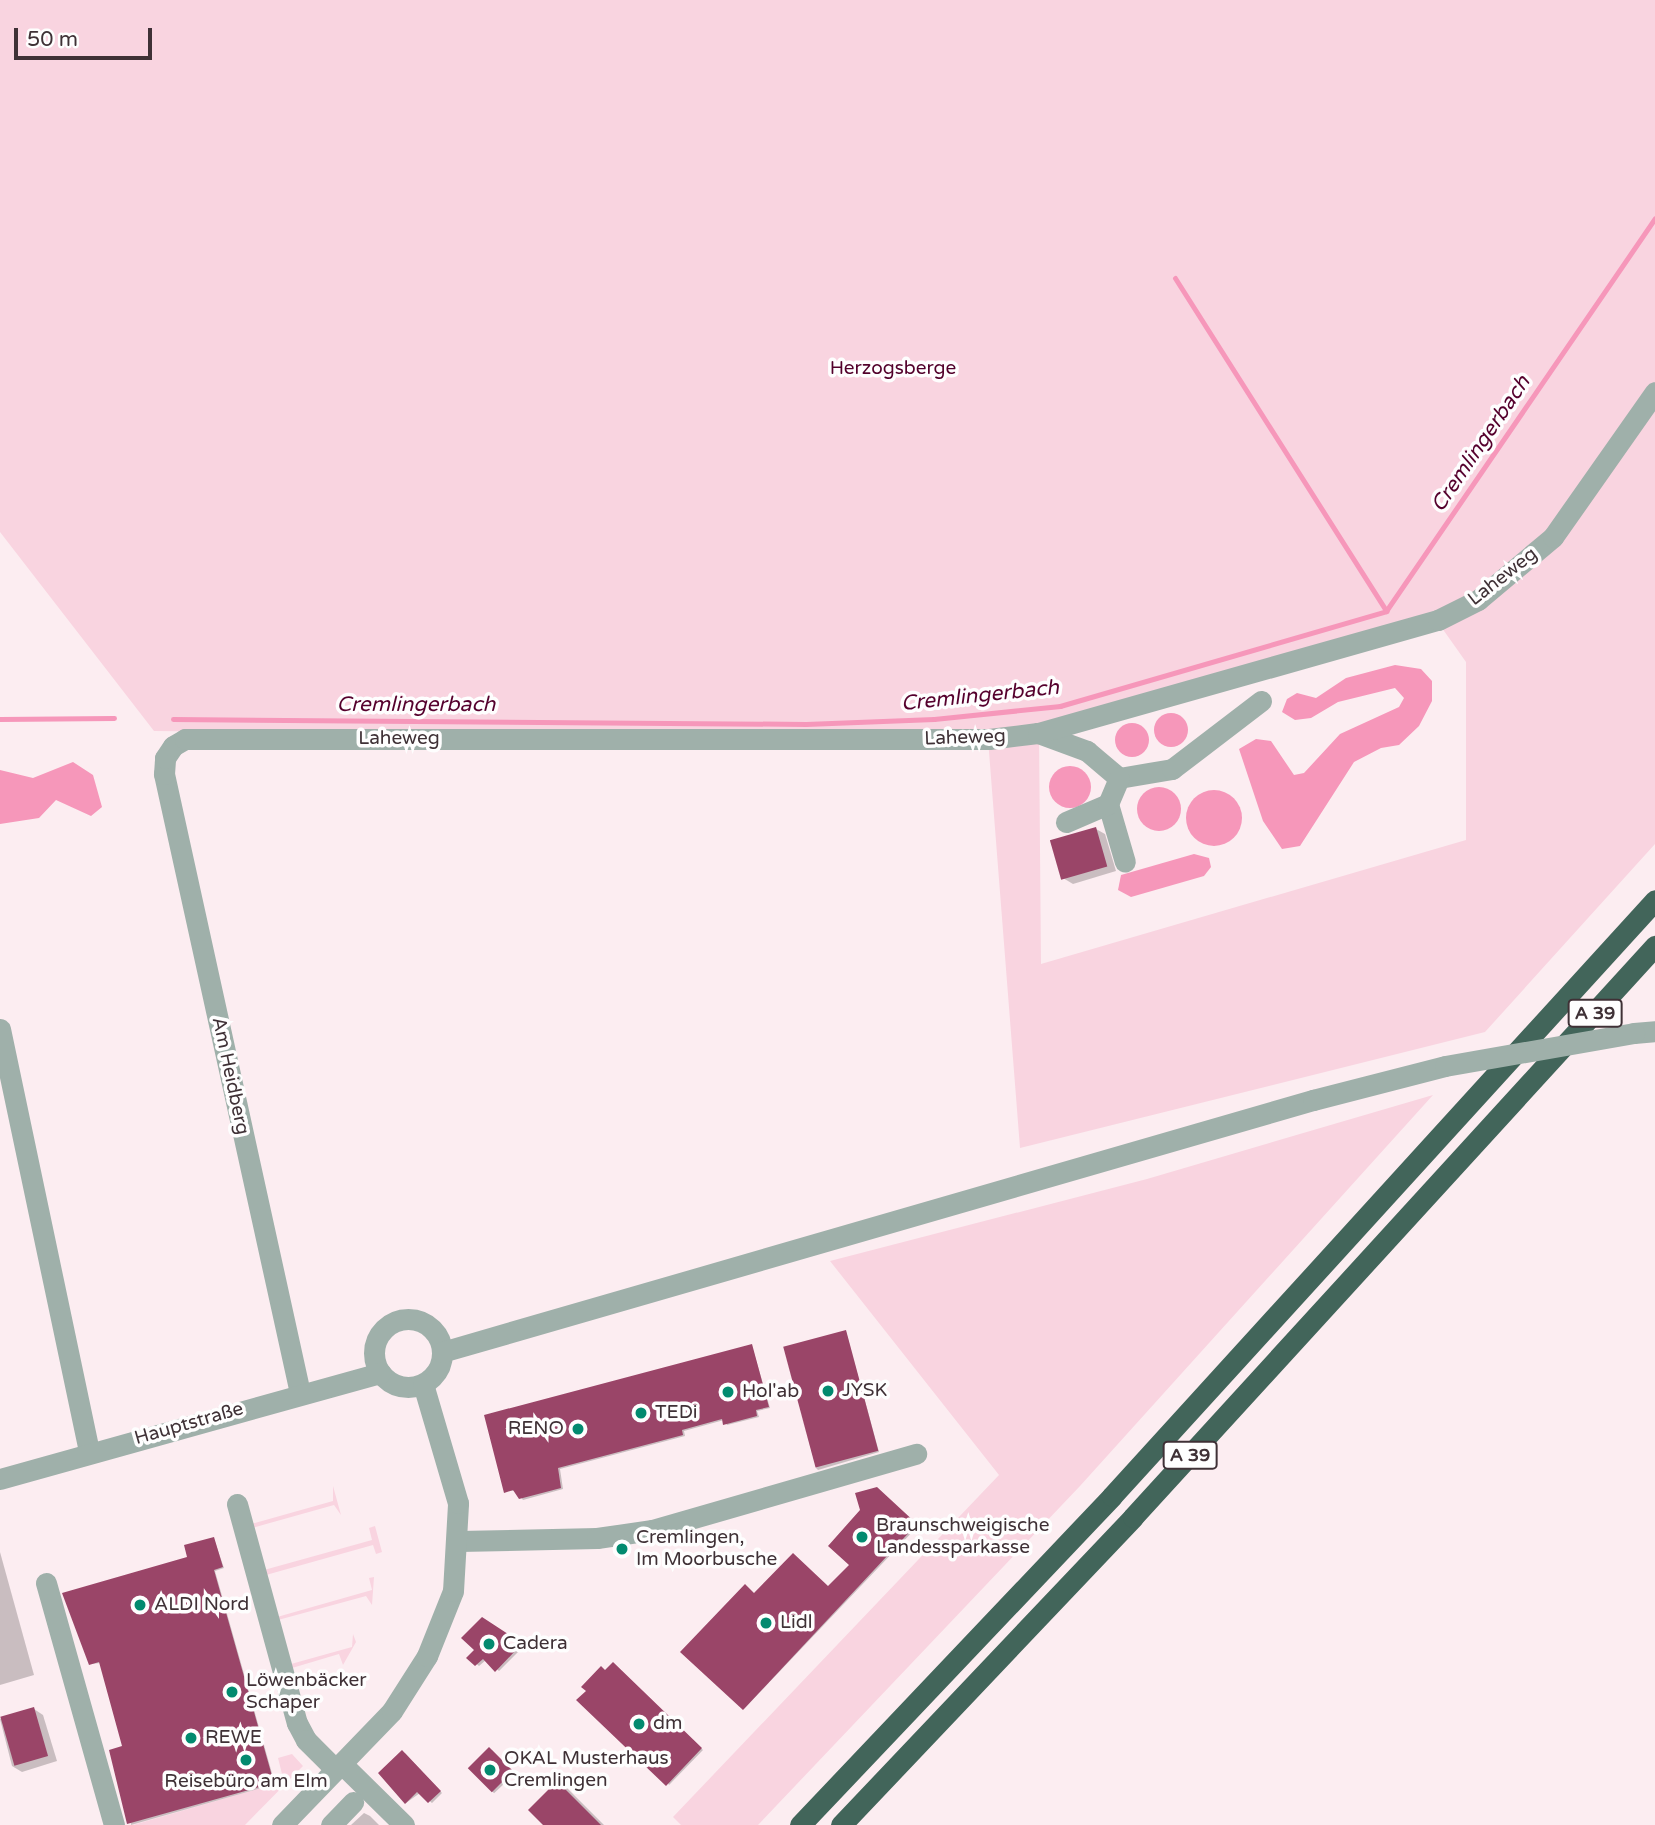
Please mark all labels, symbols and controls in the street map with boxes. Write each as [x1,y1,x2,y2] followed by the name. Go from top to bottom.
[18,14,156,58] scale bar
[27,27,78,52] text: 50 m
[830,358,956,380] park label: Herzogsberge
[1426,371,1536,517] water label: Cremlingerbach
[1464,543,1542,611] street label: Laheweg
[900,675,1060,717] water label: Cremlingerbach
[337,692,495,718] water label: Cremlingerbach
[924,725,1006,751] street label: Laheweg
[358,728,440,750] street label: Laheweg
[1567,998,1623,1028] road number: A 39
[206,1015,254,1137] street label: Am Heidberg
[842,1380,887,1402] place label: JYSK
[742,1381,799,1403] place label: Hol'ab
[820,1383,836,1399] marker: JYSK
[720,1384,736,1400] marker: Hol'ab
[132,1398,246,1450] street label: Hauptstraße
[655,1402,698,1424] place label: TEDi
[633,1405,649,1421] marker: TEDi
[508,1418,564,1440] place label: RENO
[570,1421,586,1437] marker: RENO
[1162,1440,1218,1470] road number: A 39
[876,1515,1049,1559] place label: Braunschweigische Landessparkasse
[636,1527,777,1571] place label: Cremlingen, Im Moorbusche
[854,1529,870,1545] marker: Braunschweigische Landessparkasse
[614,1541,630,1557] marker: Cremlingen, Im Moorbusche
[154,1594,249,1616] place label: ALDI Nord
[132,1597,148,1613] marker: ALDI Nord
[780,1612,812,1634] place label: Lidl
[758,1615,774,1631] marker: Lidl
[503,1633,568,1655] place label: Cadera
[481,1636,497,1652] marker: Cadera
[246,1670,367,1714] place label: Löwenbäcker Schaper
[224,1684,240,1700] marker: Löwenbäcker Schaper
[653,1713,682,1735] place label: dm
[631,1716,647,1732] marker: dm
[205,1727,262,1749] place label: REWE
[183,1730,199,1746] marker: REWE
[504,1748,669,1792] place label: OKAL Musterhaus Cremlingen
[238,1752,254,1768] marker: Reisebüro am Elm
[482,1762,498,1778] marker: OKAL Musterhaus Cremlingen
[164,1771,328,1793] place label: Reisebüro am Elm

